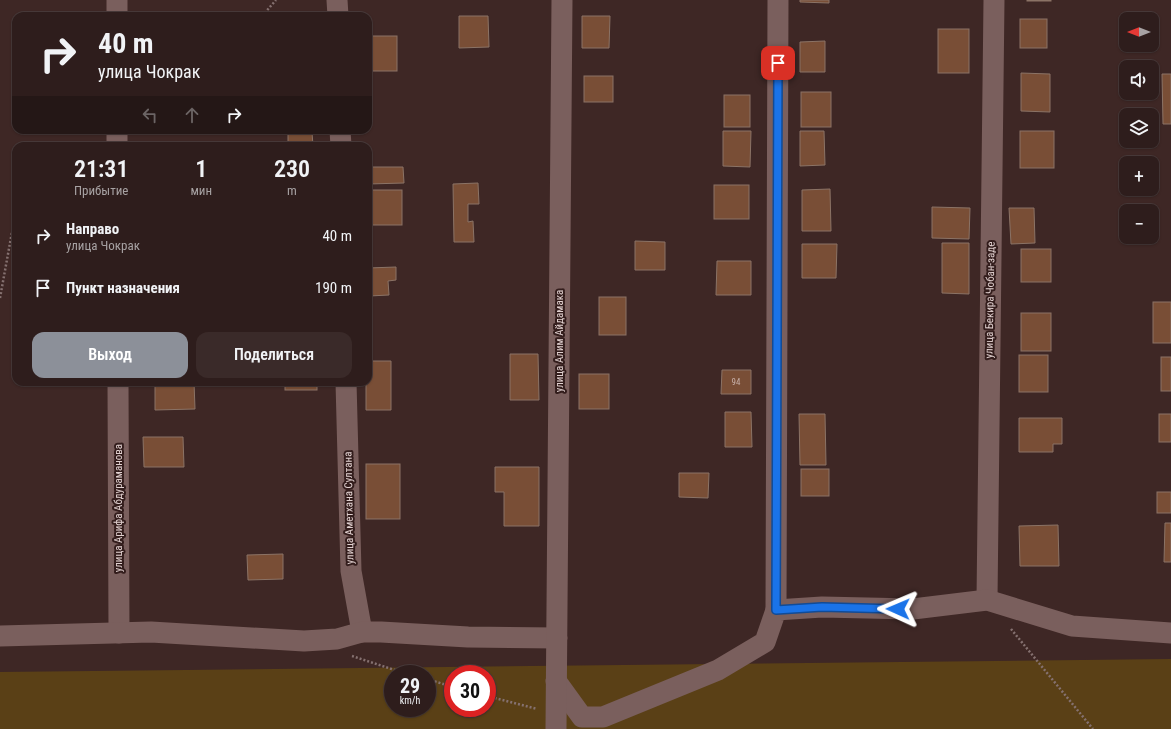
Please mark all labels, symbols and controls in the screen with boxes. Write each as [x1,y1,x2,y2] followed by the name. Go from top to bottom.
[1119,12,1159,52] north arrow
[1119,12,1159,244] map controls
[98,27,154,60] text: 40 m
[32,28,84,80] icon: right
[761,46,795,80] pin
[767,52,789,74] icon: arrive
[1119,60,1159,100] button: sound
[98,61,200,82] text: улица Чокрак
[139,104,161,126] icon: left
[181,104,203,126] icon: ahead
[223,104,245,126] icon: right
[1119,108,1159,148] button: layers
[74,155,129,183] text: 21:31
[195,155,207,183] text: 1
[274,155,310,183] text: 230
[1119,156,1159,196] button: +
[74,183,128,198] text: Прибытие
[190,183,212,198] text: мин
[287,183,297,198] text: m
[1119,204,1159,244] button: −
[66,220,119,238] text: Направо
[32,225,54,247] icon: right
[322,227,352,245] text: 40 m
[66,238,140,253] text: улица Чокрак
[982,242,998,358] street label: улица Бекира Чобан-заде
[32,277,54,299] icon: arrive
[66,279,180,297] text: Пункт назначения
[315,279,352,297] text: 190 m
[553,290,566,392] street label: улица Алим Айдамака
[32,332,188,378] button: Выход
[196,332,352,378] button: Поделиться
[732,377,741,387] house number: 94
[112,444,125,572] street label: улица Арифа Абдураманова
[342,451,356,565] street label: улица Аметхана Султана
[877,588,919,630] position arrow
[444,665,496,717] speed limit sign: 30
[400,674,420,698] text: 29
[400,695,420,706] text: km/h

